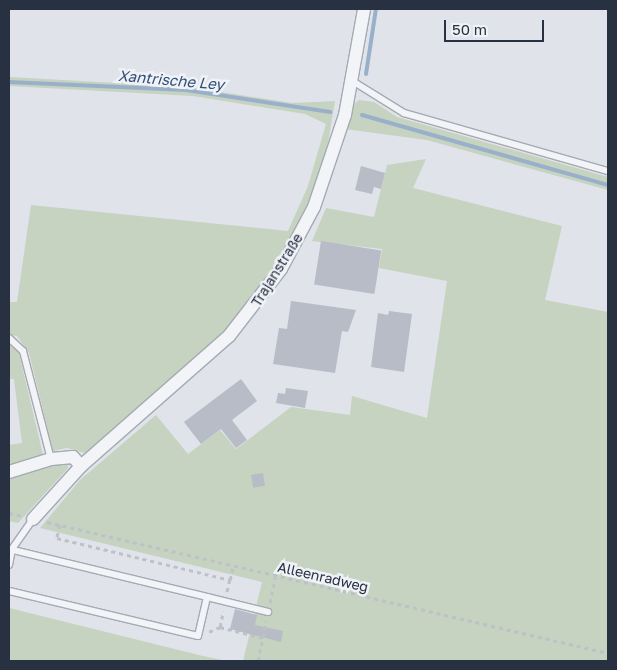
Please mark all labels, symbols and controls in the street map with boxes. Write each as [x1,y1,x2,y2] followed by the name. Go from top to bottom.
[447,10,547,42] scale bar
[452,20,487,38] text: 50 m
[117,66,225,94] water label: Xantrische Ley
[248,230,306,310] street label: Trajanstraße
[276,558,370,596] street label: Alleenradweg

